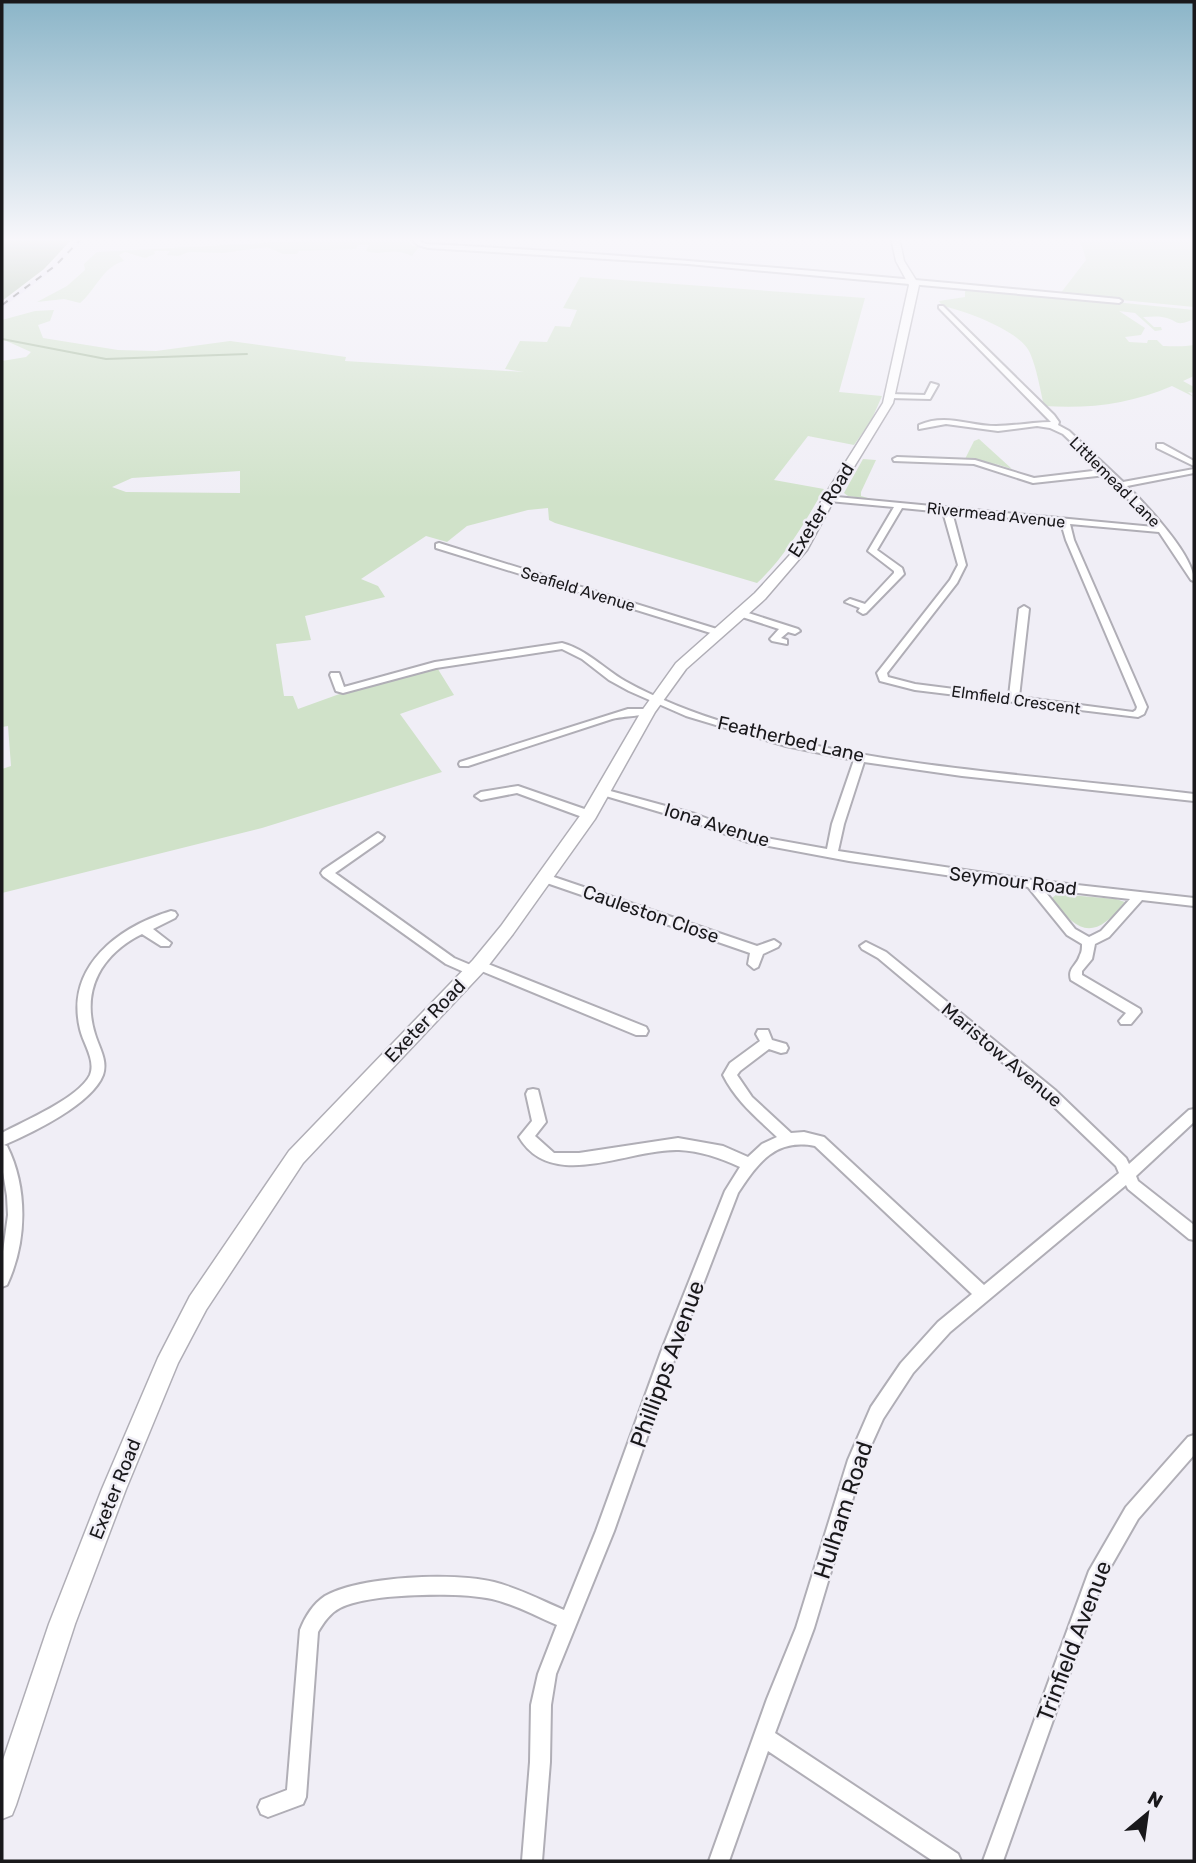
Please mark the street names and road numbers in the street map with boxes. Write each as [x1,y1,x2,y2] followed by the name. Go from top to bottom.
[1066,433,1164,531] street label: Littlemead Lane
[783,459,859,561] street label: Exeter Road
[926,498,1066,532] street label: Rivermead Avenue
[519,563,637,615] street label: Seafield Avenue
[950,682,1082,718] street label: Elmfield Crescent
[715,711,867,767] street label: Featherbed Lane
[662,798,772,852] street label: Iona Avenue
[948,862,1078,900] street label: Seymour Road
[580,880,722,948] street label: Cauleston Close
[380,975,470,1067] street label: Exeter Road
[937,998,1067,1112] street label: Maristow Avenue
[624,1277,710,1451] street label: Phillipps Avenue
[84,1435,146,1543] street label: Exeter Road
[808,1438,878,1582] street label: Hulham Road
[1030,1557,1118,1725] street label: Trinfield Avenue

